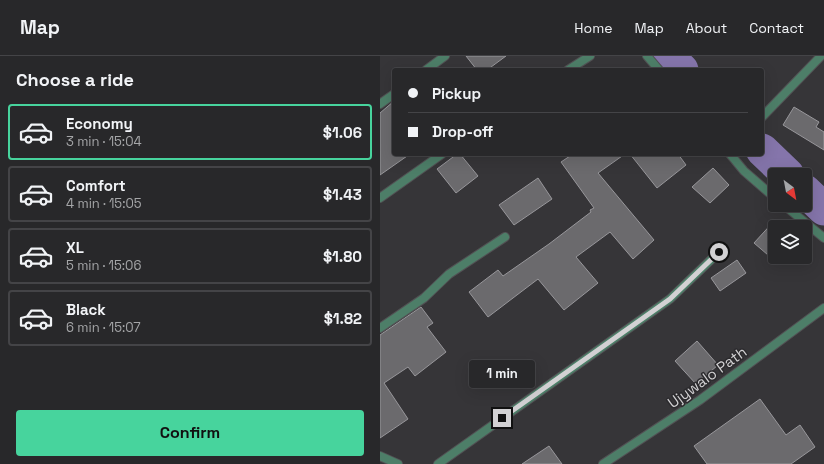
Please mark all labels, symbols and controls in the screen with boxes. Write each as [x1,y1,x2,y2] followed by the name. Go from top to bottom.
[20,15,60,40] text: Map
[574,19,612,37] text: Home
[634,19,664,37] text: Map
[686,19,727,37] text: About
[749,19,804,37] text: Contact
[16,68,134,91] text: Choose a ride
[432,84,481,103] text: Pickup
[18,114,54,150] icon: car
[66,114,133,133] text: Economy
[432,122,493,141] text: Drop-off
[323,123,362,142] text: $1.06
[66,133,142,150] text: 3 min · 15:04
[768,168,812,212] north arrow
[768,168,812,264] map controls
[18,176,54,212] icon: car
[66,176,126,195] text: Comfort
[323,185,362,204] text: $1.43
[66,195,142,212] text: 4 min · 15:05
[768,220,812,264] button: layers
[18,238,54,274] icon: car
[66,238,84,257] text: XL
[710,243,728,261] route start
[323,247,362,266] text: $1.80
[66,257,141,274] text: 5 min · 15:06
[18,300,54,336] icon: car
[66,300,106,319] text: Black
[324,309,362,328] text: $1.82
[66,319,141,336] text: 6 min · 15:07
[664,342,750,412] street label: Ujywalo Path
[469,360,535,388] callout: 1 min
[486,365,518,382] text: 1 min
[493,409,511,427] route end
[16,410,364,456] button: Confirm

